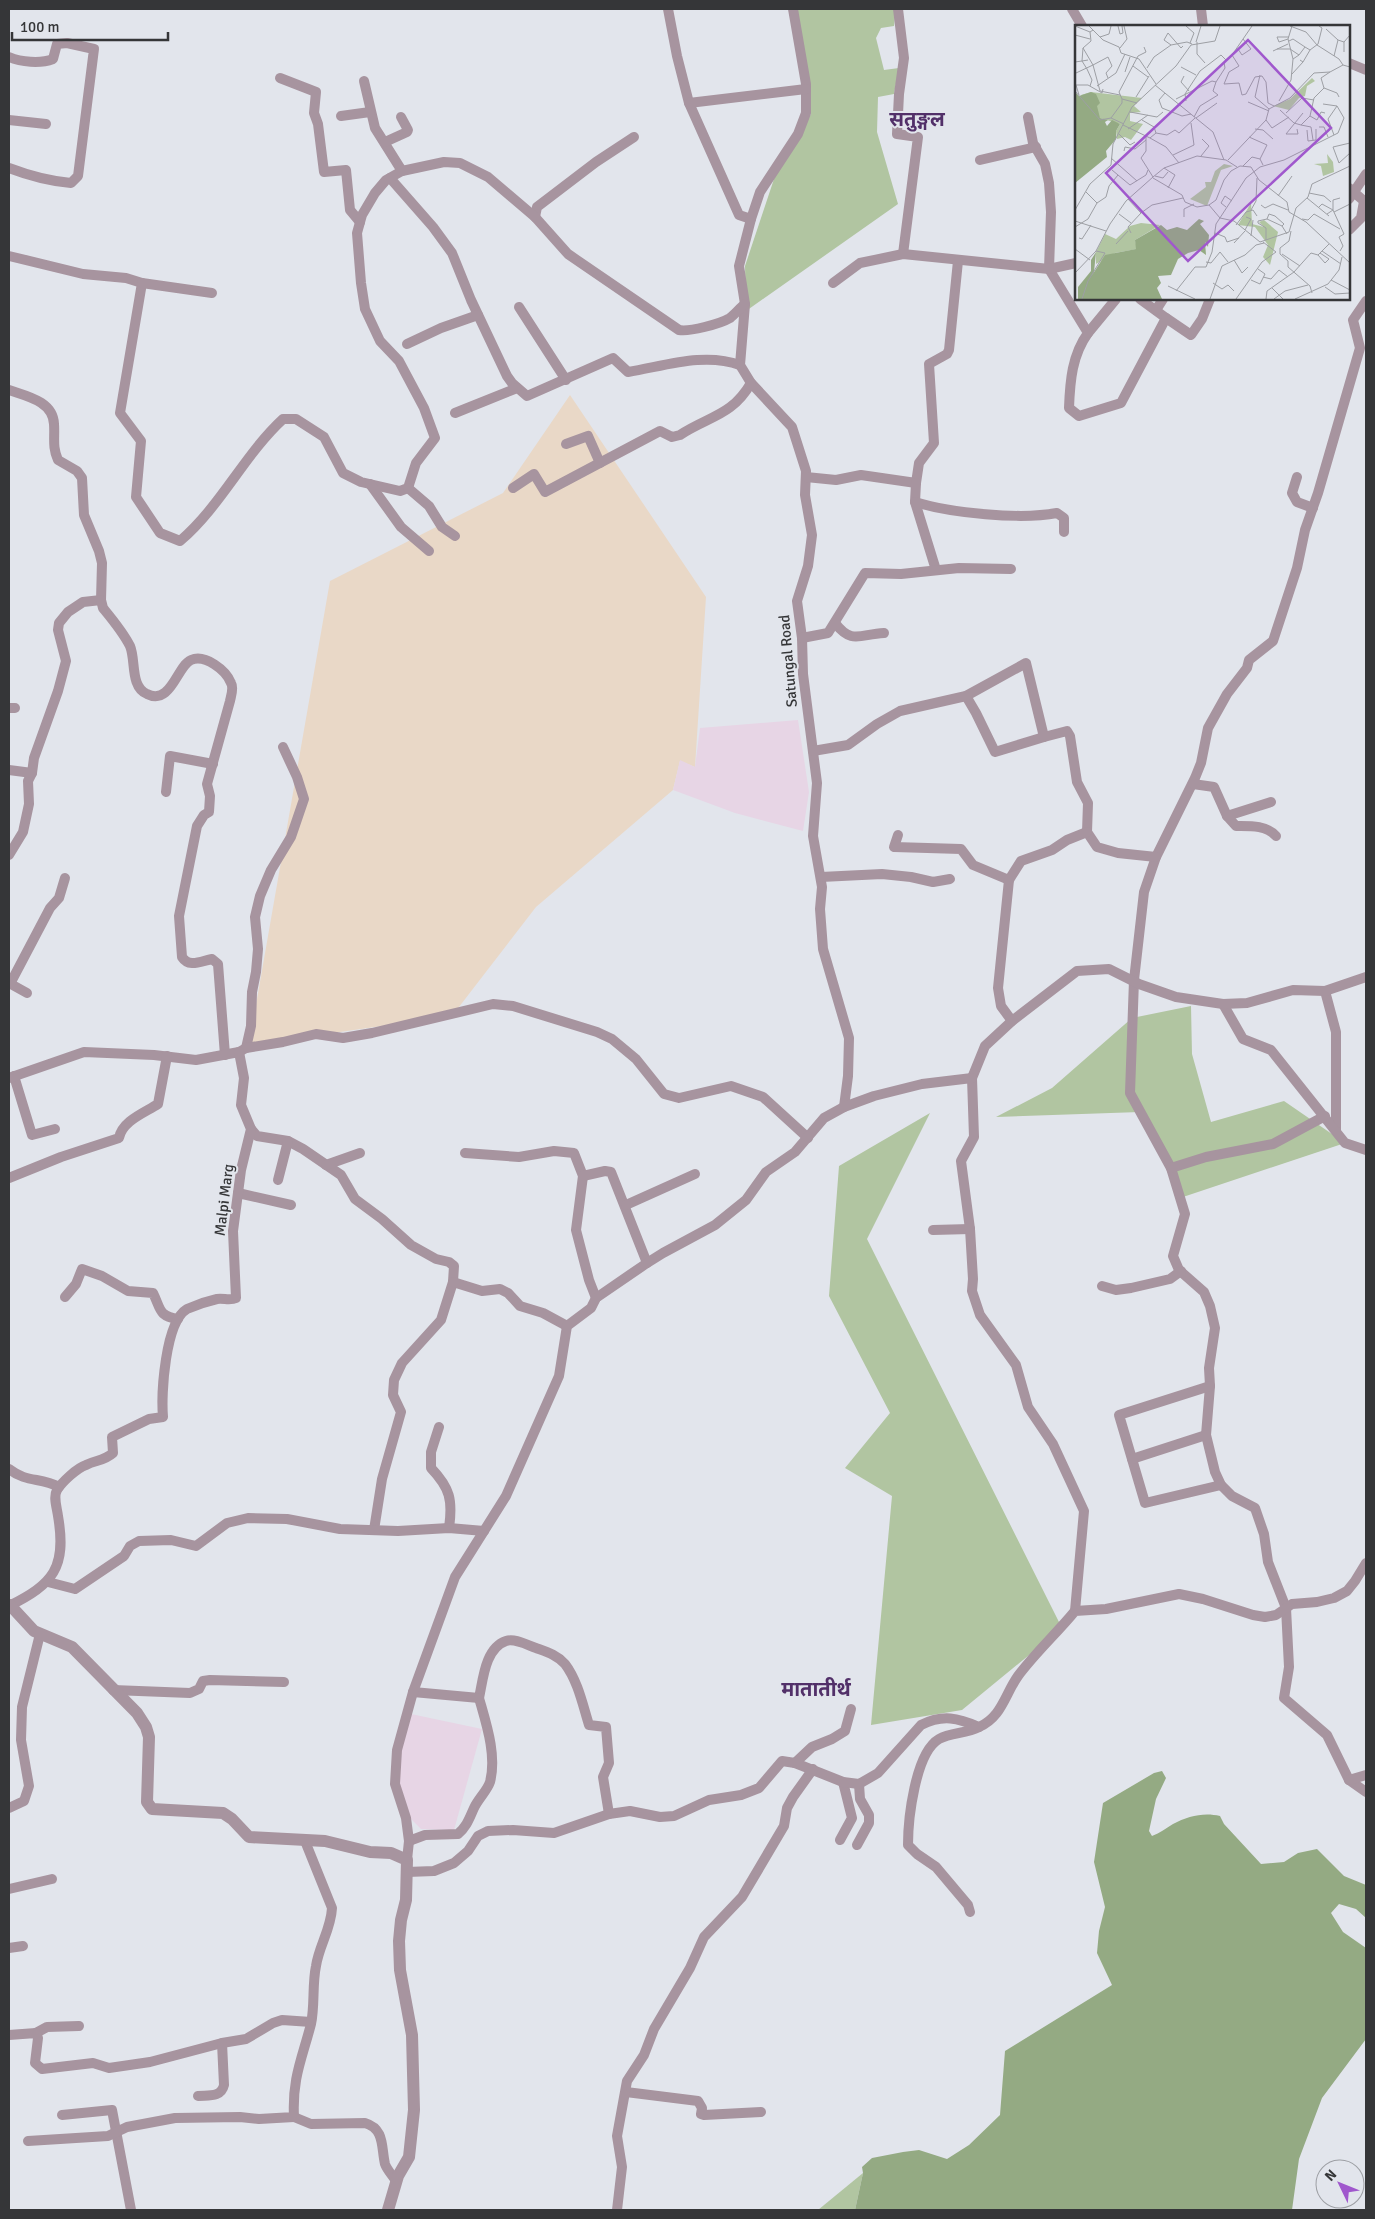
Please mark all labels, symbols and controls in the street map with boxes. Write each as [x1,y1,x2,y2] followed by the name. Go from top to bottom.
[12,10,169,42] scale bar
[20,18,60,36] text: 100 m
[1075,25,1350,300] inset map
[889,107,946,132] district label: सतुङ्गल
[775,614,801,708] street label: Satungal Road
[211,1163,237,1237] street label: Malpi Marg
[781,1677,852,1702] district label: मातातीर्थ
[1315,2159,1365,2209] north arrow
[1321,2166,1340,2185] text: N

